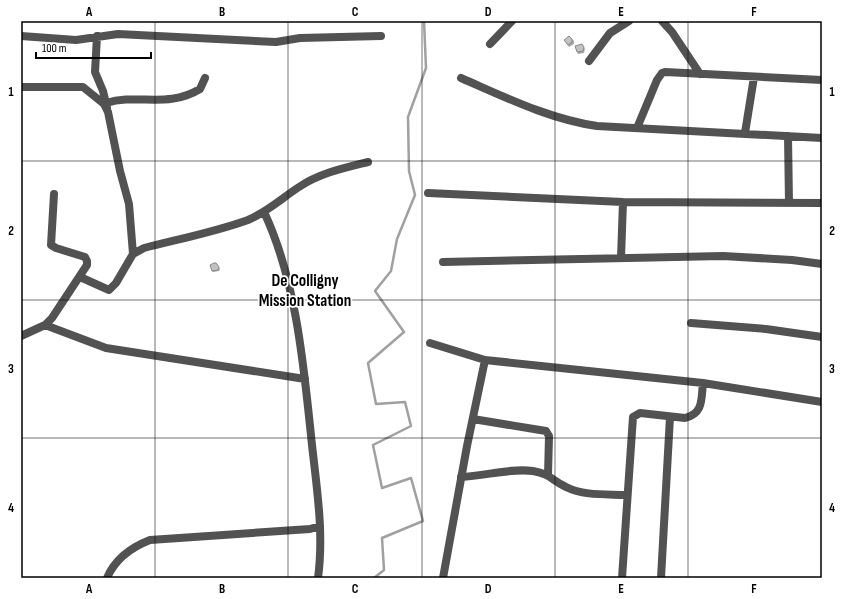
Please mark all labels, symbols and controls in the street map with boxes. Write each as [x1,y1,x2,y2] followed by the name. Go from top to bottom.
[85,4,93,20] text: A
[219,4,225,20] text: B
[352,4,359,20] text: C
[485,4,492,20] text: D
[618,4,624,20] text: E
[751,4,757,20] text: F
[36,34,151,60] scale bar
[42,41,67,56] text: 100 m
[8,84,14,100] text: 1
[829,84,835,100] text: 1
[8,223,14,239] text: 2
[829,223,835,239] text: 2
[259,271,351,311] district label: De Colligny Mission Station
[8,361,14,377] text: 3
[829,361,835,377] text: 3
[8,500,14,516] text: 4
[829,500,835,516] text: 4
[85,581,93,597] text: A
[219,581,225,597] text: B
[352,581,359,597] text: C
[485,581,492,597] text: D
[618,581,624,597] text: E
[751,581,757,597] text: F

